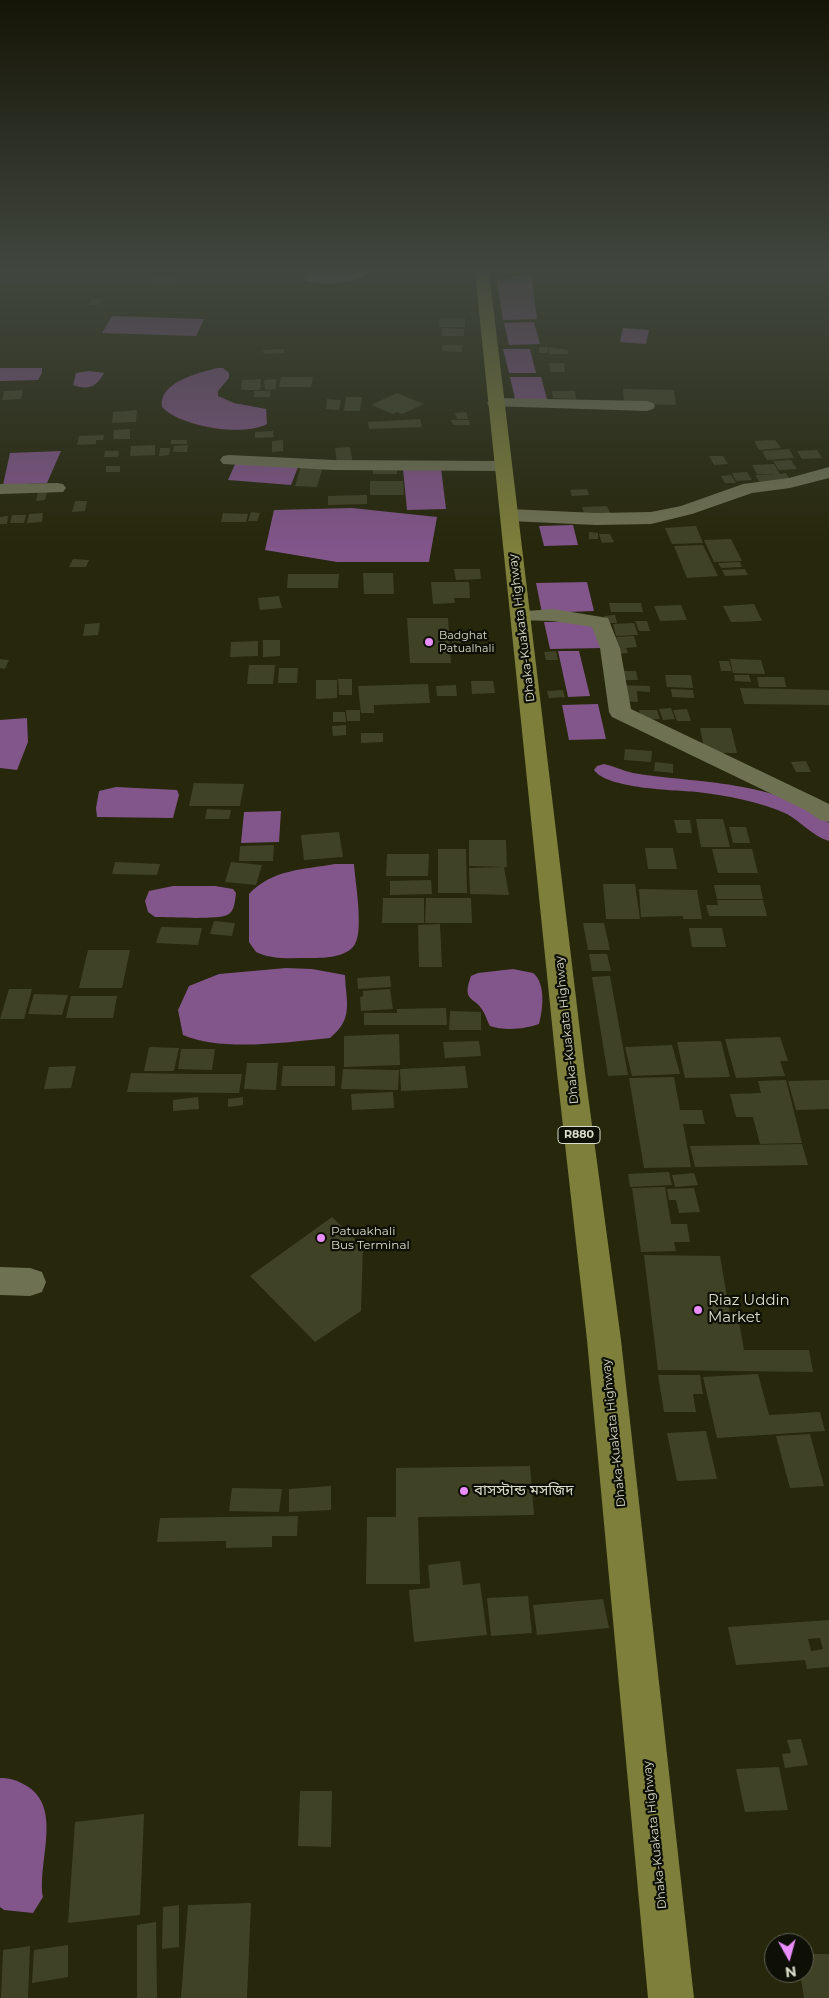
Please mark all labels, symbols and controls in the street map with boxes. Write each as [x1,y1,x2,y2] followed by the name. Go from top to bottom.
[506,553,538,703] street label: Dhaka-Kuakata Highway
[439,629,494,655] place label: Badghat Patualhali
[423,636,435,648] marker: Badghat Patualhali
[552,955,582,1105] street label: Dhaka-Kuakata Highway
[558,1126,600,1144] road number: R880
[331,1224,410,1252] place label: Patuakhali Bus Terminal
[315,1232,327,1244] marker: Patuakhali Bus Terminal
[708,1292,790,1327] place label: Riaz Uddin Market
[692,1304,704,1316] marker: Riaz Uddin Market
[599,1358,629,1508] street label: Dhaka-Kuakata Highway
[474,1482,573,1500] place label: বাসস্টান্ড মসজিদ
[458,1485,470,1497] marker: বাসস্টান্ড মসজিদ
[640,1760,670,1910] street label: Dhaka-Kuakata Highway
[764,1933,814,1983] north arrow
[784,1962,797,1982] text: N

